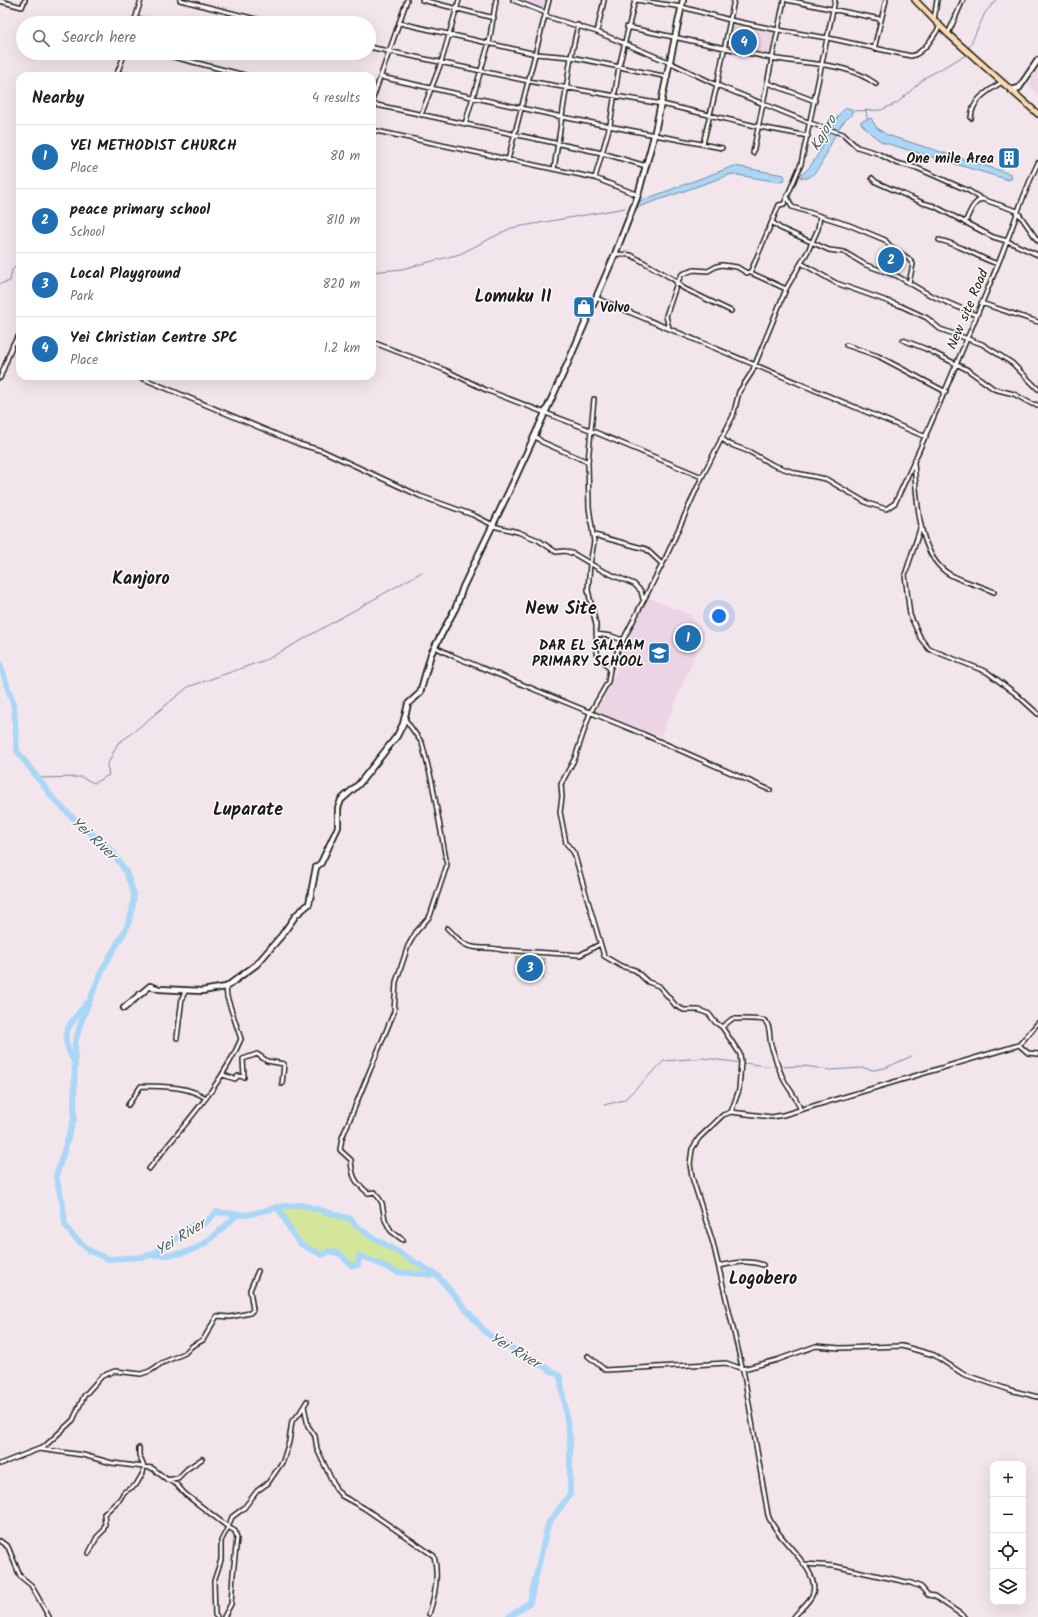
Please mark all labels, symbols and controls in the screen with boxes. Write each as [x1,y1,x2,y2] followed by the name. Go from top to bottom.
[16,16,376,60] search box
[62,26,136,50] text: Search here
[30,27,52,49] icon: search
[731,27,757,57] pin: 4
[32,85,84,112] text: Nearby
[312,88,360,109] text: 4 results
[804,110,844,156] water label: Kajoro
[70,134,237,158] text: YEI METHODIST CHURCH
[996,145,1022,171] building icon: One mile Area
[43,146,47,167] text: 1
[330,146,360,167] text: 80 m
[906,148,994,170] place label: One mile Area
[70,158,98,179] text: Place
[70,198,210,222] text: peace primary school
[41,210,49,231] text: 2
[326,210,360,231] text: 810 m
[70,222,105,243] text: School
[878,245,904,275] pin: 2
[70,262,181,286] text: Local Playground
[941,265,995,353] street label: New site Road
[41,274,49,295] text: 3
[323,274,360,295] text: 820 m
[474,283,552,312] district label: Lomuku II
[70,286,94,307] text: Park
[571,294,597,320] shop icon: Volvo
[600,297,630,319] place label: Volvo
[70,326,238,350] text: Yei Christian Centre SPC
[41,338,49,359] text: 4
[324,338,360,359] text: 1.2 km
[70,350,98,371] text: Place
[112,565,170,594] district label: Kanjoro
[525,595,597,624] district label: New Site
[709,606,729,626] your location
[675,623,701,653] pin: 1
[532,635,644,673] place label: DAR EL SALAAM PRIMARY SCHOOL
[646,640,672,666] school or university icon: DAR EL SALAAM PRIMARY SCHOOL
[213,796,283,825] district label: Luparate
[65,811,124,868] water label: Yei River
[517,953,543,983] pin: 3
[151,1211,213,1263] water label: Yei River
[729,1265,797,1294] district label: Logobero
[485,1326,547,1377] water label: Yei River
[990,1461,1026,1605] map controls
[990,1461,1026,1497] button: +
[990,1497,1026,1533] button: −
[990,1533,1026,1569] button: locate
[990,1569,1026,1605] button: layers

